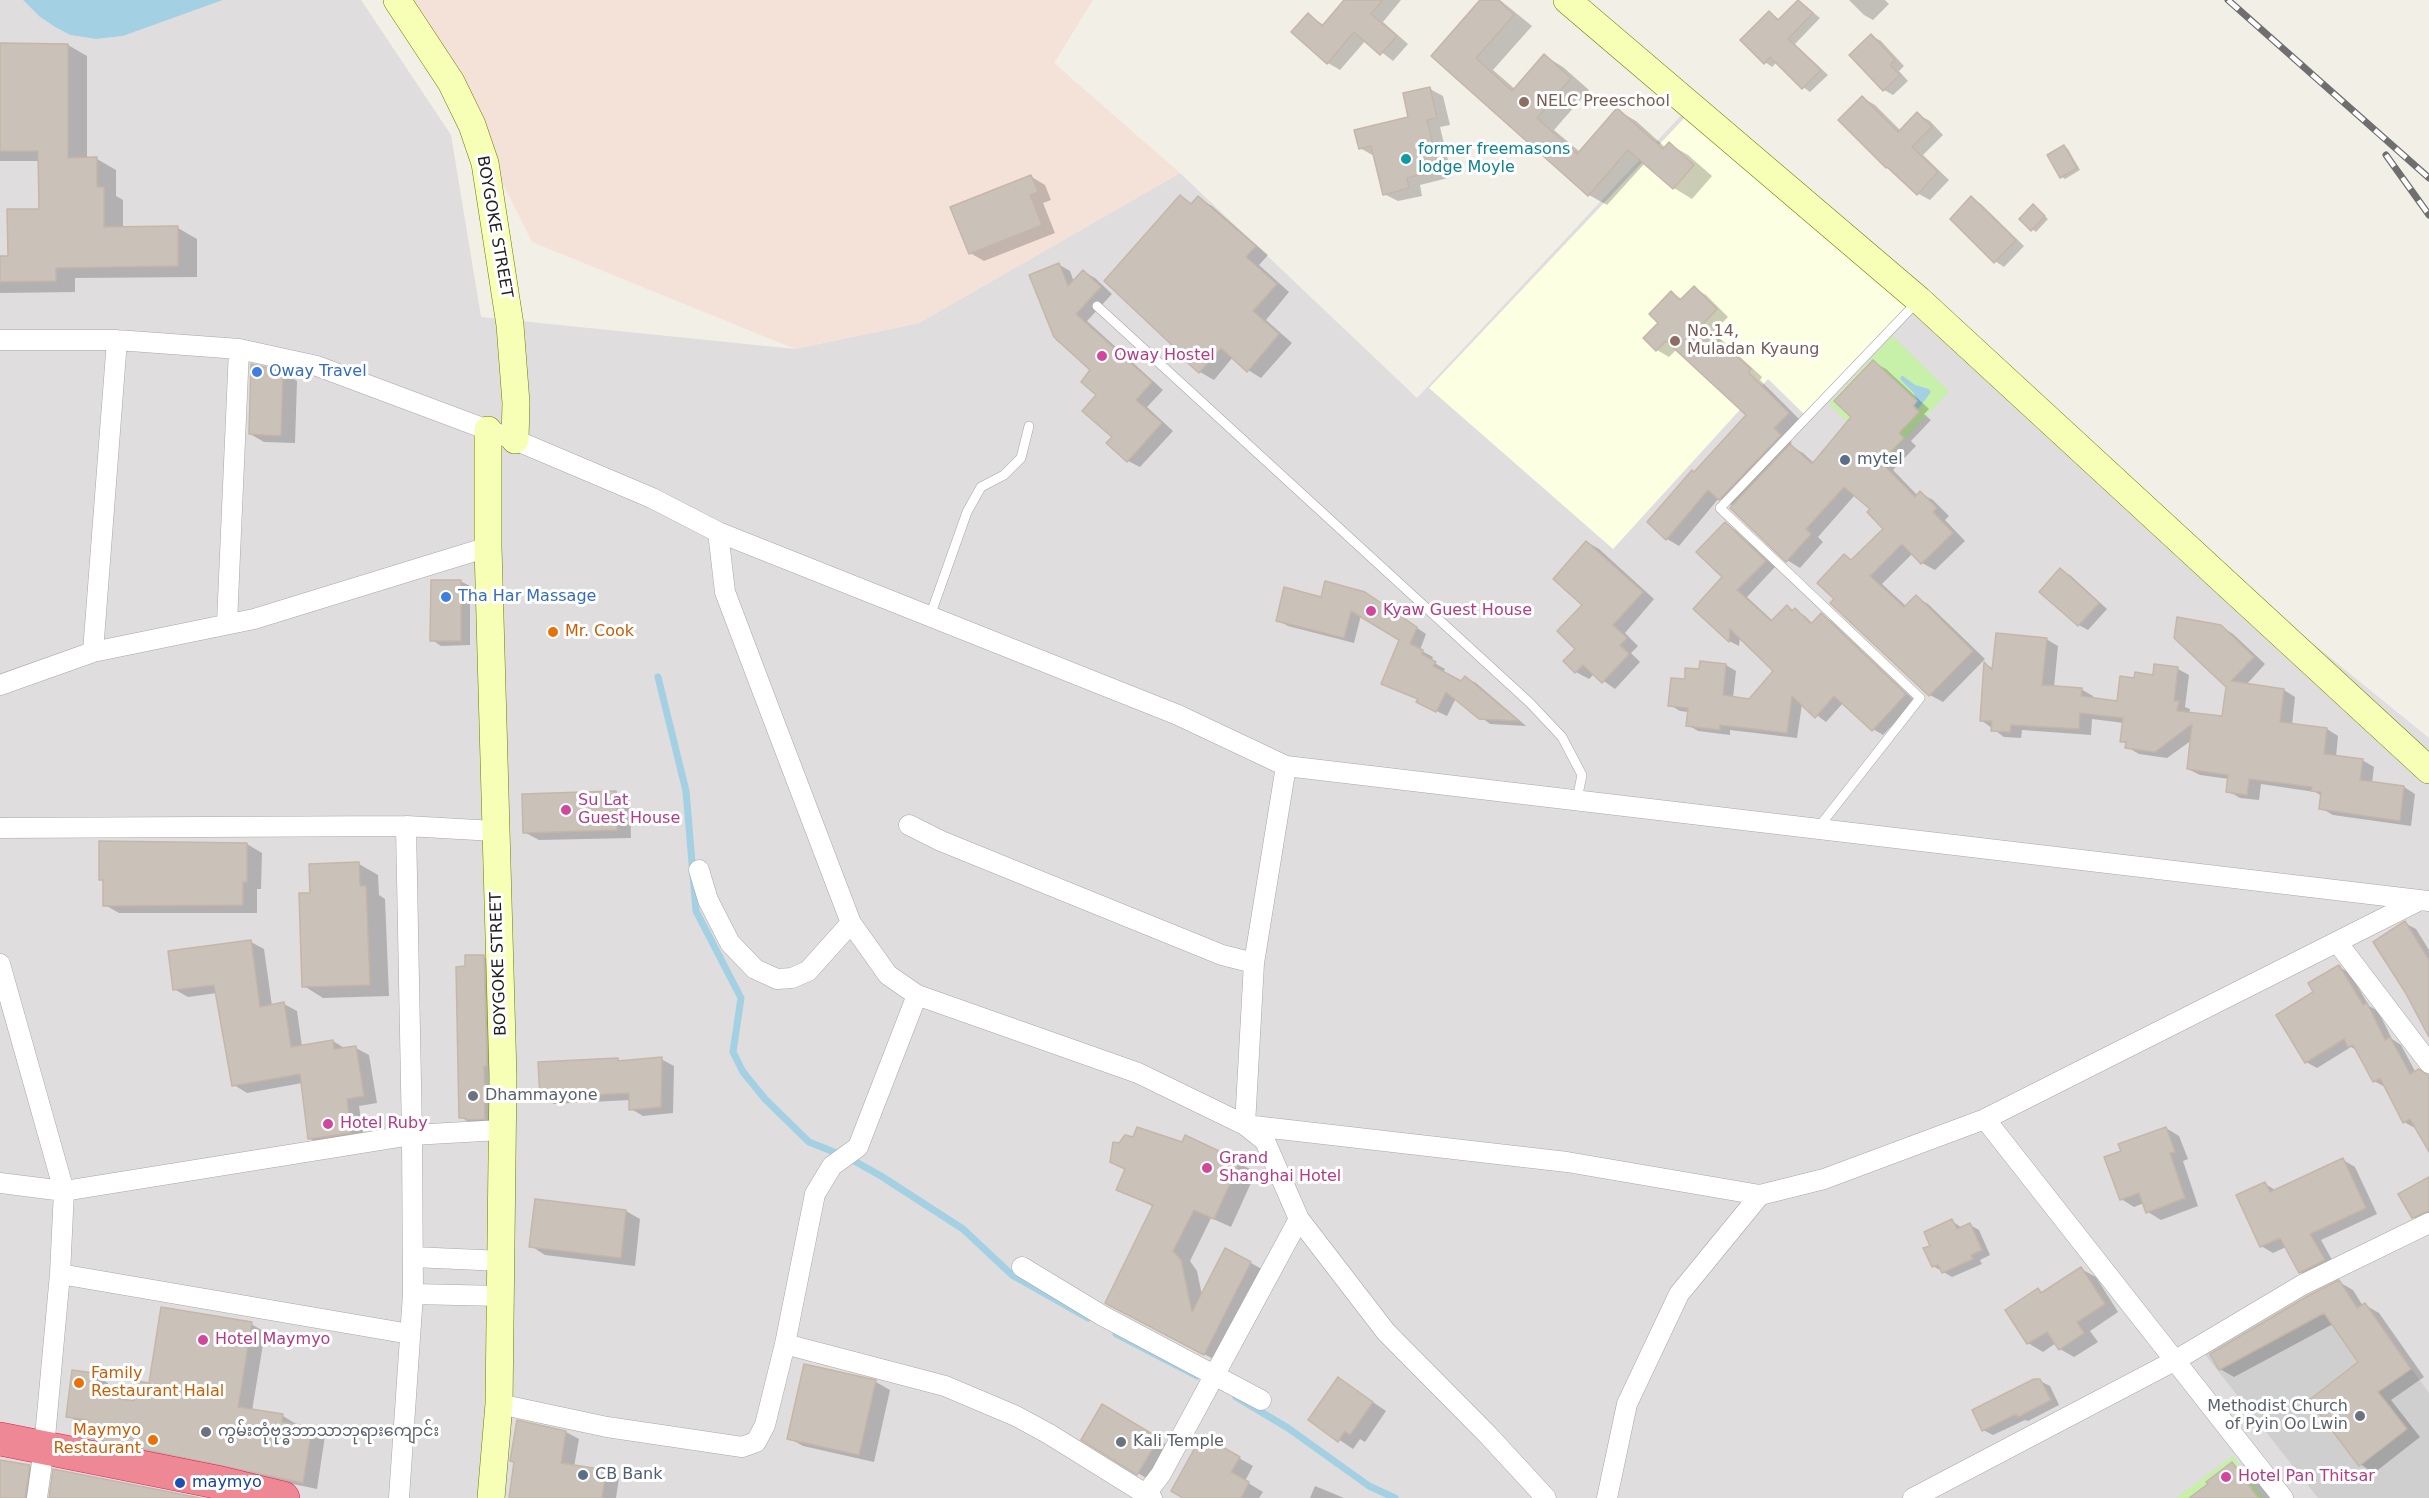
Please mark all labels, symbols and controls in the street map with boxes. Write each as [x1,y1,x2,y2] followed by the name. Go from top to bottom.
[1536,92,1670,112] place label: NELC Preeschool
[1517,95,1531,109] marker: NELC Preeschool
[1418,140,1570,178] place label: former freemasons lodge Moyle
[1399,152,1413,166] marker: former freemasons lodge Moyle
[472,154,516,300] street label: BOYGOKE STREET
[1687,322,1819,360] place label: No.14, Muladan Kyaung
[1668,334,1682,348] marker: No.14, Muladan Kyaung
[1114,346,1215,366] place label: Oway Hostel
[1095,349,1109,363] marker: Oway Hostel
[269,362,367,382] place label: Oway Travel
[250,365,264,379] marker: Oway Travel
[1857,450,1903,470] place label: mytel
[1838,453,1852,467] marker: mytel
[458,587,596,607] place label: Tha Har Massage
[439,590,453,604] marker: Tha Har Massage
[1383,601,1532,621] place label: Kyaw Guest House
[1364,604,1378,618] marker: Kyaw Guest House
[565,622,634,642] place label: Mr. Cook
[546,625,560,639] marker: Mr. Cook
[578,791,680,829] place label: Su Lat Guest House
[559,803,573,817] marker: Su Lat Guest House
[487,892,511,1036] street label: BOYGOKE STREET
[485,1086,597,1106] place label: Dhammayone
[466,1089,480,1103] marker: Dhammayone
[340,1114,428,1134] place label: Hotel Ruby
[321,1117,335,1131] marker: Hotel Ruby
[1219,1149,1341,1187] place label: Grand Shanghai Hotel
[1200,1161,1214,1175] marker: Grand Shanghai Hotel
[215,1330,330,1350] place label: Hotel Maymyo
[196,1333,210,1347] marker: Hotel Maymyo
[91,1364,224,1402] place label: Family Restaurant Halal
[72,1376,86,1390] marker: Family Restaurant Halal
[2207,1397,2348,1435] place label: Methodist Church of Pyin Oo Lwin
[2353,1409,2367,1423] marker: Methodist Church of Pyin Oo Lwin
[53,1421,141,1459] place label: Maymyo Restaurant
[218,1422,439,1442] place label: ကွမ်းတုံဗုဒ္ဓဘာသာဘုရားကျောင်း
[199,1425,213,1439] marker: ကွမ်းတုံဗုဒ္ဓဘာသာဘုရားကျောင်း
[1133,1432,1224,1452] place label: Kali Temple
[146,1433,160,1447] marker: Maymyo Restaurant
[1114,1435,1128,1449] marker: Kali Temple
[595,1465,662,1485] place label: CB Bank
[2238,1467,2375,1487] place label: Hotel Pan Thitsar
[576,1468,590,1482] marker: CB Bank
[2219,1470,2233,1484] marker: Hotel Pan Thitsar
[192,1473,262,1493] place label: maymyo
[173,1476,187,1490] marker: maymyo

